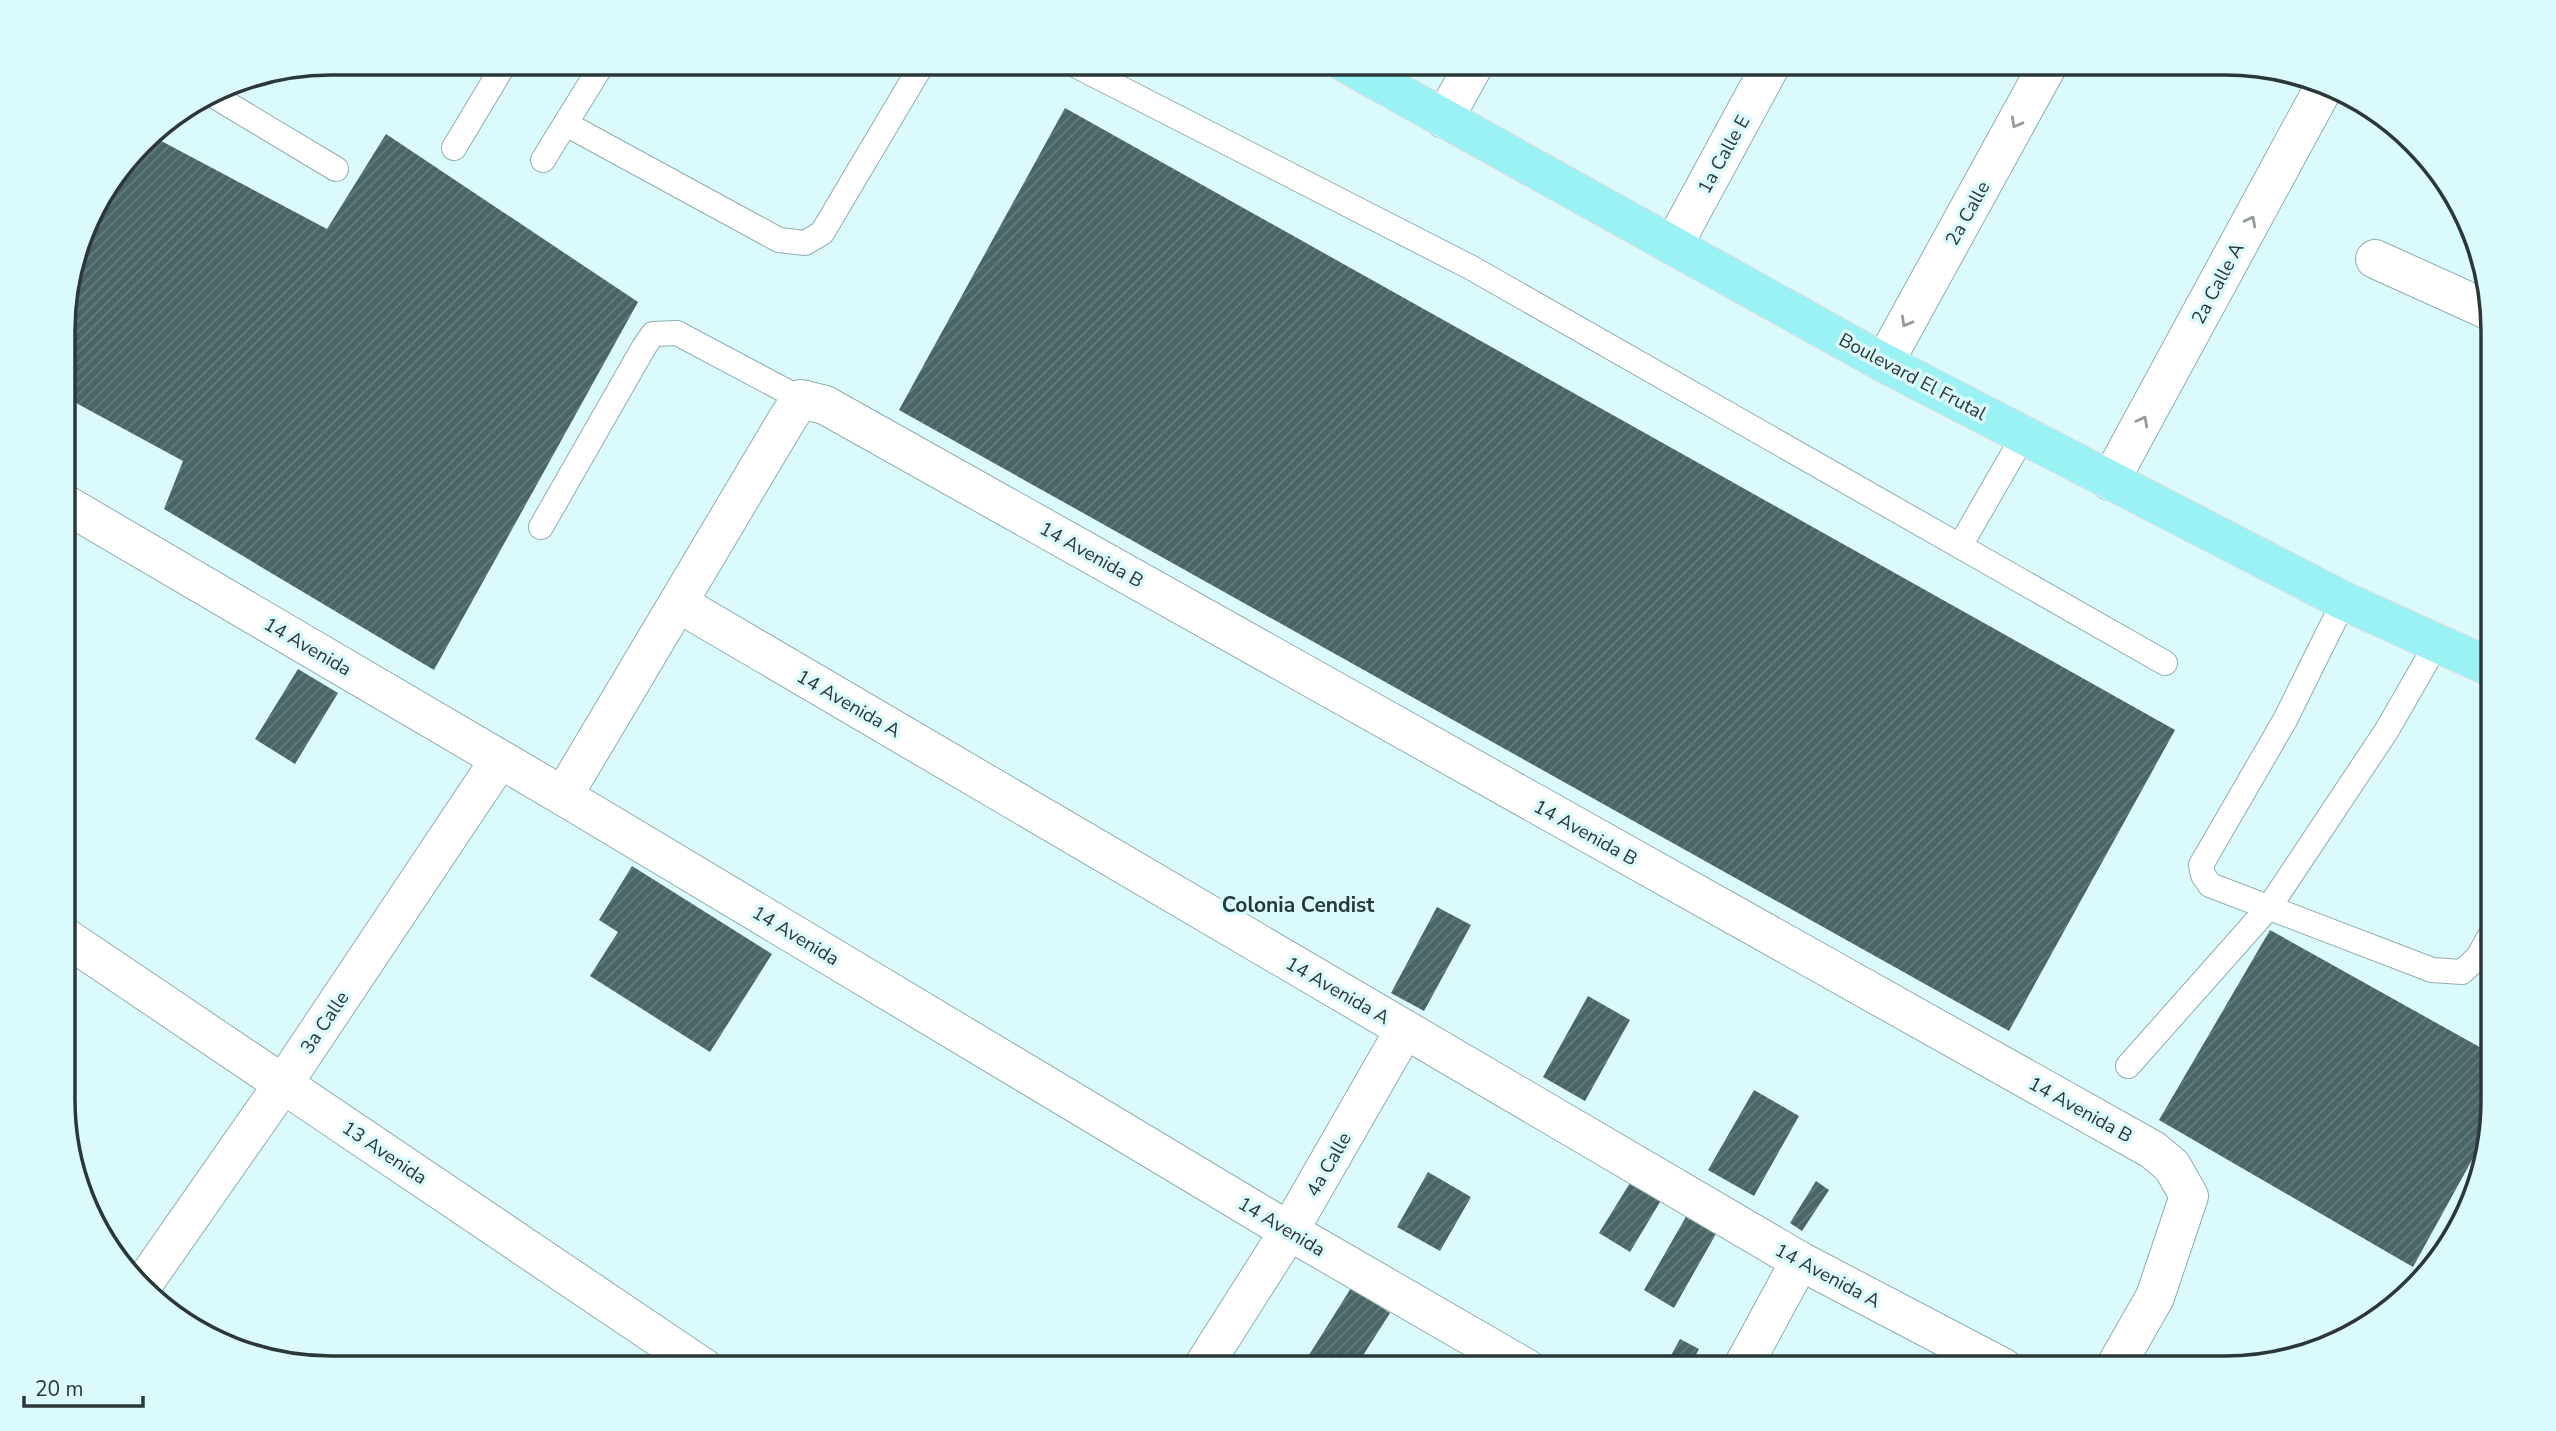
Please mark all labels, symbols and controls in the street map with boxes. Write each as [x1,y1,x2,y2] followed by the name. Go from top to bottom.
[1692,111,1756,198] street label: 1a Calle E
[2011,116,2024,128] one-way arrow
[1939,176,1996,250] street label: 2a Calle
[2243,216,2256,228] one-way arrow
[2186,238,2250,329] street label: 2a Calle A
[1901,315,1915,327] one-way arrow
[1834,327,1991,427] street label: Boulevard El Frutal
[2134,416,2148,429] one-way arrow
[1035,516,1148,594] street label: 14 Avenida B
[259,611,356,682] street label: 14 Avenida
[792,664,905,744] street label: 14 Avenida A
[1529,794,1642,872] street label: 14 Avenida B
[1222,891,1375,919] district label: Colonia Cendist
[747,900,844,972] street label: 14 Avenida
[1281,951,1394,1031] street label: 14 Avenida A
[294,986,355,1059] street label: 3a Calle
[2024,1071,2137,1149] street label: 14 Avenida B
[337,1115,432,1191] street label: 13 Avenida
[1300,1128,1358,1201] street label: 4a Calle
[1233,1191,1330,1263] street label: 14 Avenida
[1770,1237,1885,1315] street label: 14 Avenida A
[24,1364,144,1408] scale bar
[35,1375,84,1403] text: 20 m

